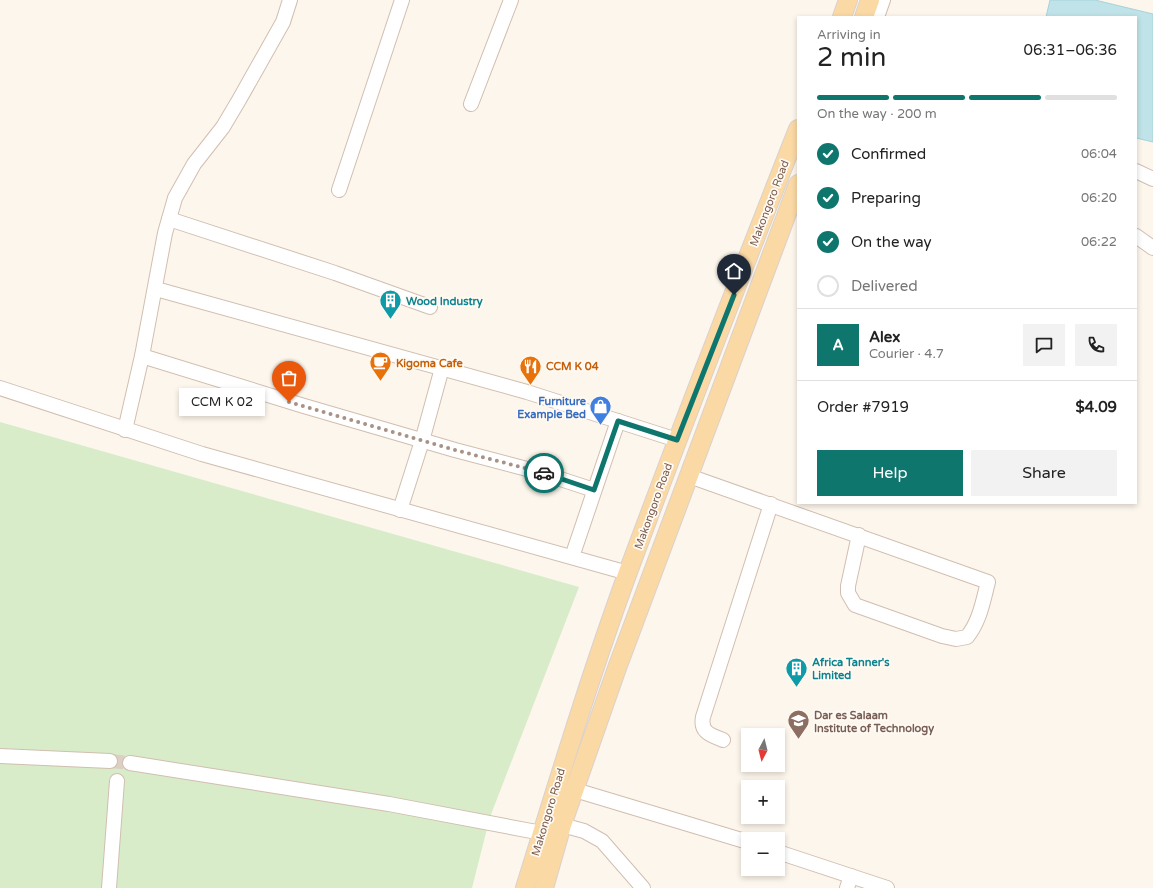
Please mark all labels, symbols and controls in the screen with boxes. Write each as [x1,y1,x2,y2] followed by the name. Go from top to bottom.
[817,27,881,43] text: Arriving in
[1024,41,1117,59] text: 06:31–06:36
[817,42,886,73] text: 2 min
[817,106,937,122] text: On the way · 200 m
[817,143,839,165] icon: check
[851,145,926,163] text: Confirmed
[1081,146,1117,162] text: 06:04
[747,158,792,248] street label: Makongoro Road
[817,187,839,209] icon: check
[851,189,921,207] text: Preparing
[1081,190,1117,206] text: 06:20
[817,231,839,253] icon: check
[851,233,931,251] text: On the way
[1081,234,1117,250] text: 06:22
[717,254,751,295] pin
[723,260,745,282] icon: home
[851,277,918,295] text: Delivered
[378,288,404,321] building icon: Wood Industry
[406,295,483,309] place label: Wood Industry
[1023,324,1065,366] button: chat
[1075,324,1117,366] button: phone
[869,328,900,346] text: Alex
[832,336,844,354] text: A
[869,346,944,362] text: Courier · 4.7
[367,350,393,383] cafe icon: Kigoma Cafe
[517,353,543,386] restaurant icon: CCM K 04
[396,357,463,371] place label: Kigoma Cafe
[546,360,599,373] place label: CCM K 04
[272,361,306,402] pin
[278,367,300,389] icon: bag
[179,388,265,416] callout: CCM K 02
[191,394,253,410] text: CCM K 02
[588,394,614,427] shop icon: Furniture Example Bed
[517,395,587,422] place label: Furniture Example Bed
[817,398,909,416] text: Order #7919
[1076,398,1117,416] text: $4.09
[817,450,963,496] button: Help
[971,450,1117,496] button: Share
[524,453,564,493] courier
[632,461,675,551] street label: Makongoro Road
[533,462,555,484] icon: car
[784,655,810,688] building icon: Africa Tanner's Limited
[812,656,890,682] place label: Africa Tanner's Limited
[786,708,812,741] school or university icon: Dar es Salaam Institute of Technology
[814,709,934,736] place label: Dar es Salaam Institute of Technology
[741,728,785,772] north arrow
[741,728,785,876] map controls
[529,767,568,858] street label: Makongoro Road
[741,780,785,824] button: +
[741,832,785,876] button: −

